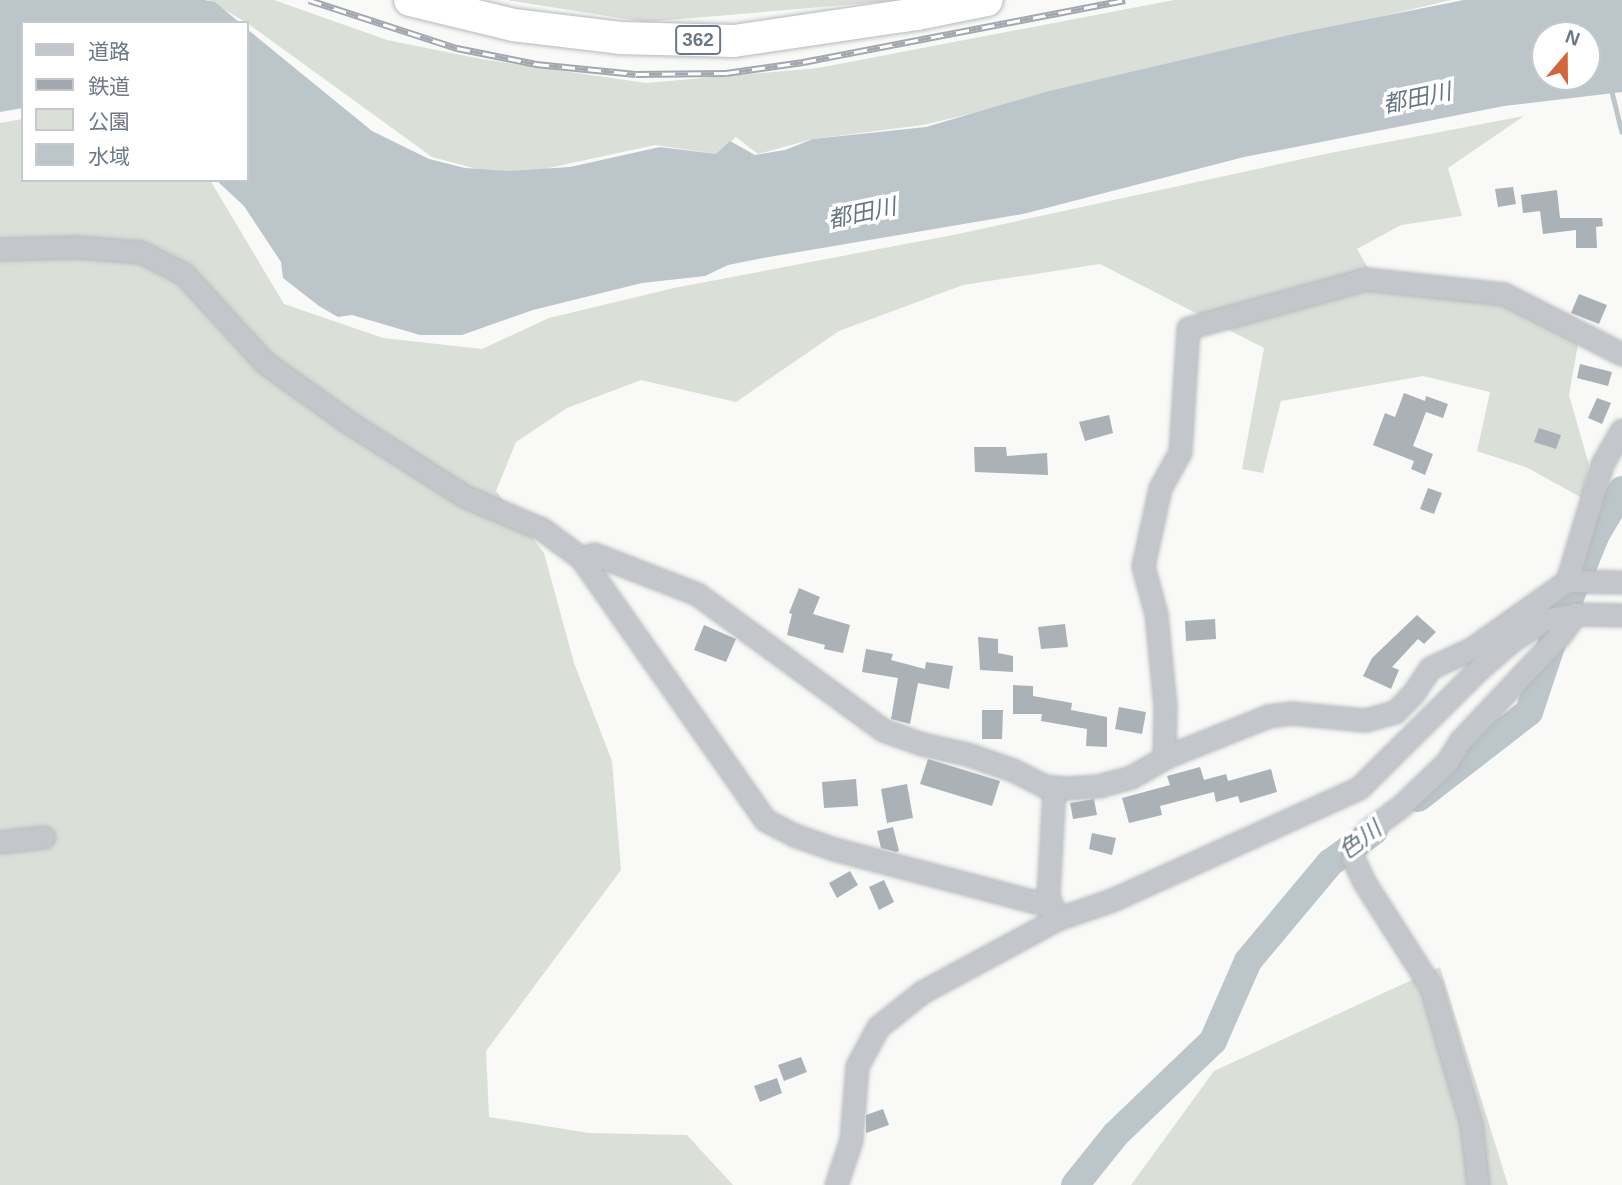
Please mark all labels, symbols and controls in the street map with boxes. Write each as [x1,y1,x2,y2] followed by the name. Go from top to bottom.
[21,21,248,182] legend
[1531,21,1601,91] north arrow
[674,24,722,56] road number: 362
[1563,25,1583,50] text: N
[88,40,130,63] text: 道路
[88,75,130,98] text: 鉄道
[1380,77,1454,119] water label: 都田川
[88,110,130,133] text: 公園
[88,145,130,168] text: 水域
[825,192,899,234] water label: 都田川
[1333,815,1387,865] water label: 色川

